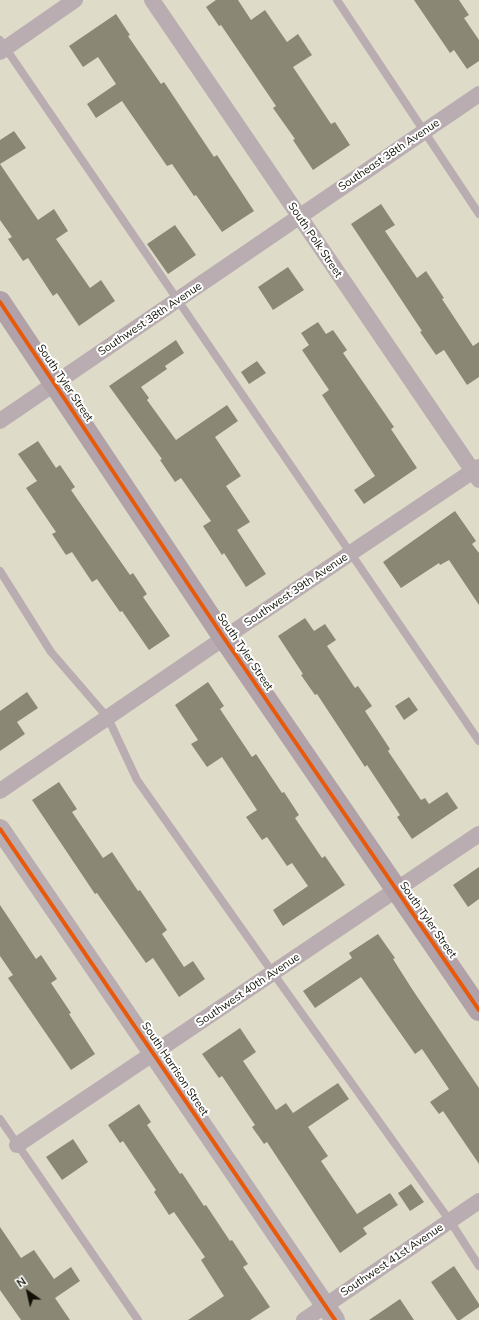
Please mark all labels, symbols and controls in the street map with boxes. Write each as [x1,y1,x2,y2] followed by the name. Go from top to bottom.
[336,116,442,194] street label: Southeast 38th Avenue
[285,200,345,280] street label: South Polk Street
[96,279,204,359] street label: Southwest 38th Avenue
[34,342,96,424] street label: South Tyler Street
[242,550,350,630] street label: Southwest 39th Avenue
[214,611,276,693] street label: South Tyler Street
[397,879,459,961] street label: South Tyler Street
[194,950,302,1030] street label: Southwest 40th Avenue
[139,1020,211,1118] street label: South Harrison Street
[338,1221,446,1299] street label: Southwest 41st Avenue
[8,1272,48,1312] north arrow
[14,1274,29,1290] text: N

